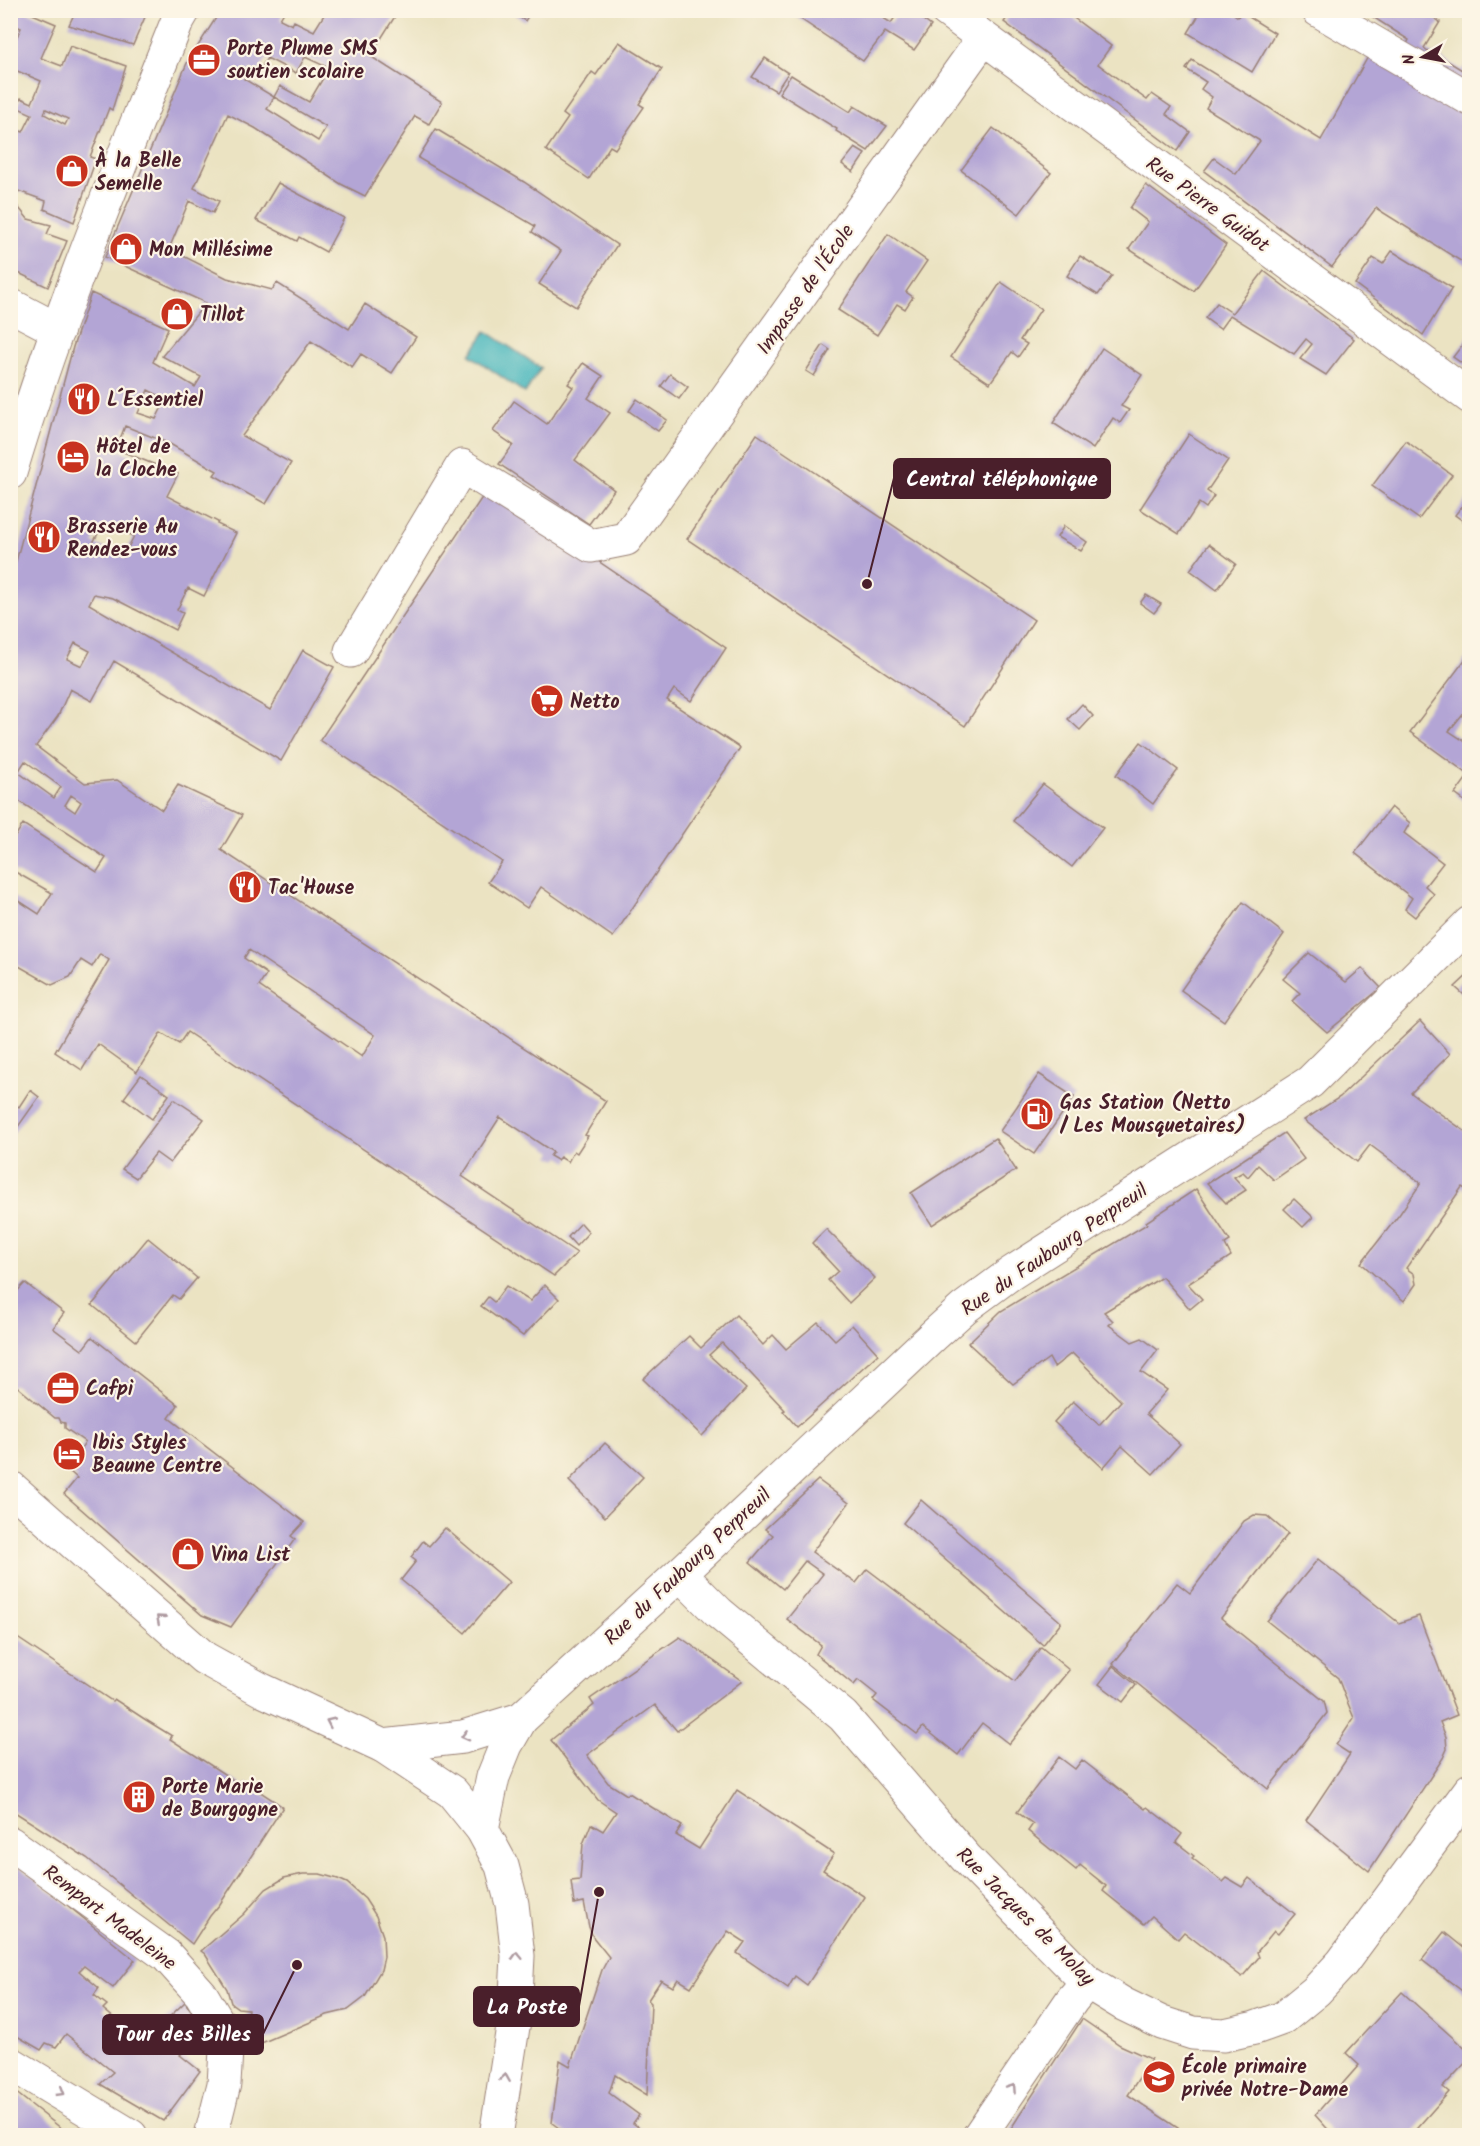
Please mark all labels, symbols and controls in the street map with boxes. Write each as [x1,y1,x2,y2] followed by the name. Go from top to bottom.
[1393,27,1453,87] north arrow
[227,34,379,89] place label: Porte Plume SMS soutien scolaire
[186,42,222,78] office icon: Porte Plume SMS soutien scolaire
[1397,52,1423,66] text: N
[95,146,181,201] place label: À la Belle Semelle
[1138,150,1276,262] street label: Rue Pierre Guidot
[54,153,90,189] shop icon: À la Belle Semelle
[750,218,864,362] street label: Impasse de l'École
[108,231,144,267] shop icon: Mon Millésime
[149,235,273,267] place label: Mon Millésime
[159,296,195,332] shop icon: Tillot
[200,300,246,332] place label: Tillot
[66,381,102,417] restaurant icon: L´Essentiel
[107,385,204,417] place label: L´Essentiel
[96,432,177,487] place label: Hôtel de la Cloche
[55,439,91,475] hotel icon: Hôtel de la Cloche
[894,459,1110,498] callout: Central téléphonique
[906,464,1098,497] text: Central téléphonique
[67,512,178,567] place label: Brasserie Au Rendez-vous
[26,519,62,555] restaurant icon: Brasserie Au Rendez-vous
[529,683,565,719] supermarket icon: Netto
[570,687,620,719] place label: Netto
[227,869,263,905] restaurant icon: Tac'House
[268,873,354,905] place label: Tac'House
[1059,1088,1246,1143] place label: Gas Station (Netto / Les Mousquetaires)
[1019,1096,1055,1132] fuel station icon: Gas Station (Netto / Les Mousquetaires)
[955,1176,1155,1325] street label: Rue du Faubourg Perpreuil
[45,1370,81,1406] office icon: Cafpi
[86,1374,134,1406] place label: Cafpi
[92,1428,222,1483] place label: Ibis Styles Beaune Centre
[51,1436,87,1472] hotel icon: Ibis Styles Beaune Centre
[597,1481,780,1654] street label: Rue du Faubourg Perpreuil
[170,1536,206,1572] shop icon: Vina List
[211,1540,291,1572] place label: Vina List
[156,1615,167,1626] one-way arrow
[325,1717,336,1729] one-way arrow
[460,1728,470,1741] one-way arrow
[162,1772,278,1827] place label: Porte Marie de Bourgogne
[121,1779,157,1815] building icon: Porte Marie de Bourgogne
[947,1840,1102,1995] street label: Rue Jacques de Molay
[35,1858,182,1980] street label: Rempart Madeleine
[511,1951,523,1960] one-way arrow
[474,1987,579,2026] callout: La Poste
[487,1992,567,2025] text: La Poste
[103,2015,263,2054] callout: Tour des Billes
[115,2019,251,2052] text: Tour des Billes
[1181,2052,1348,2107] place label: École primaire privée Notre-Dame
[1141,2059,1177,2095] school or university icon: École primaire privée Notre-Dame
[498,2073,510,2082] one-way arrow
[1005,2083,1016,2094] one-way arrow
[55,2085,65,2097] one-way arrow

